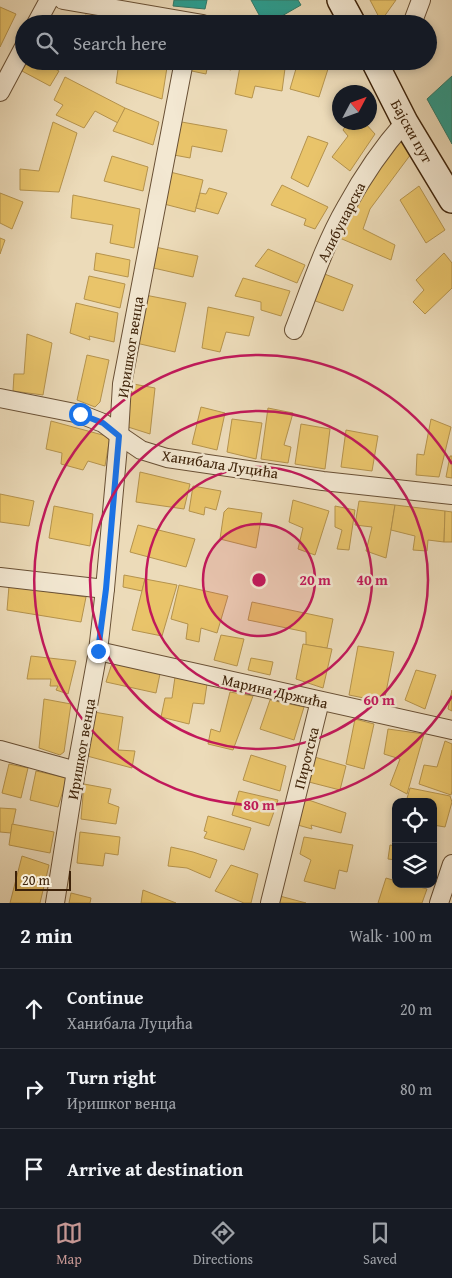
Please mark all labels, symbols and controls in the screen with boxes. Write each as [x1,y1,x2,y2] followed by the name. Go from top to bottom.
[15,15,437,70] search box
[33,29,61,57] icon: search
[73,29,167,57] text: Search here
[332,85,377,130] north arrow
[386,95,438,167] street label: Бајски пут
[312,178,371,266] street label: Алибунарска
[112,294,149,399] street label: Иришког венца
[69,403,92,426] route start
[160,444,281,484] street label: Ханибала Луцића
[299,569,331,590] text: 20 m
[356,569,388,590] text: 40 m
[250,571,268,589] centre of rings
[87,640,110,663] route end
[220,669,331,714] street label: Марина Држића
[363,689,395,710] text: 60 m
[62,696,100,801] street label: Иришког венца
[288,724,324,791] street label: Пиротска
[243,794,275,815] text: 80 m
[392,798,437,888] map controls
[392,798,437,843] button: locate
[392,843,437,888] button: layers
[15,868,71,891] scale bar
[22,870,50,890] text: 20 m
[20,920,72,951] text: 2 min
[349,924,432,948] text: Walk · 100 m
[67,983,144,1011] text: Continue
[20,995,48,1023] icon: ahead
[400,997,432,1021] text: 20 m
[67,1011,193,1035] text: Ханибала Луцића
[67,1063,156,1091] text: Turn right
[20,1075,48,1103] icon: right
[400,1077,432,1101] text: 80 m
[67,1091,176,1115] text: Иришког венца
[20,1155,48,1183] icon: arrive
[67,1155,243,1183] text: Arrive at destination
[55,1219,83,1269] tab: Map
[193,1219,253,1269] tab: Directions
[363,1219,397,1269] tab: Saved

